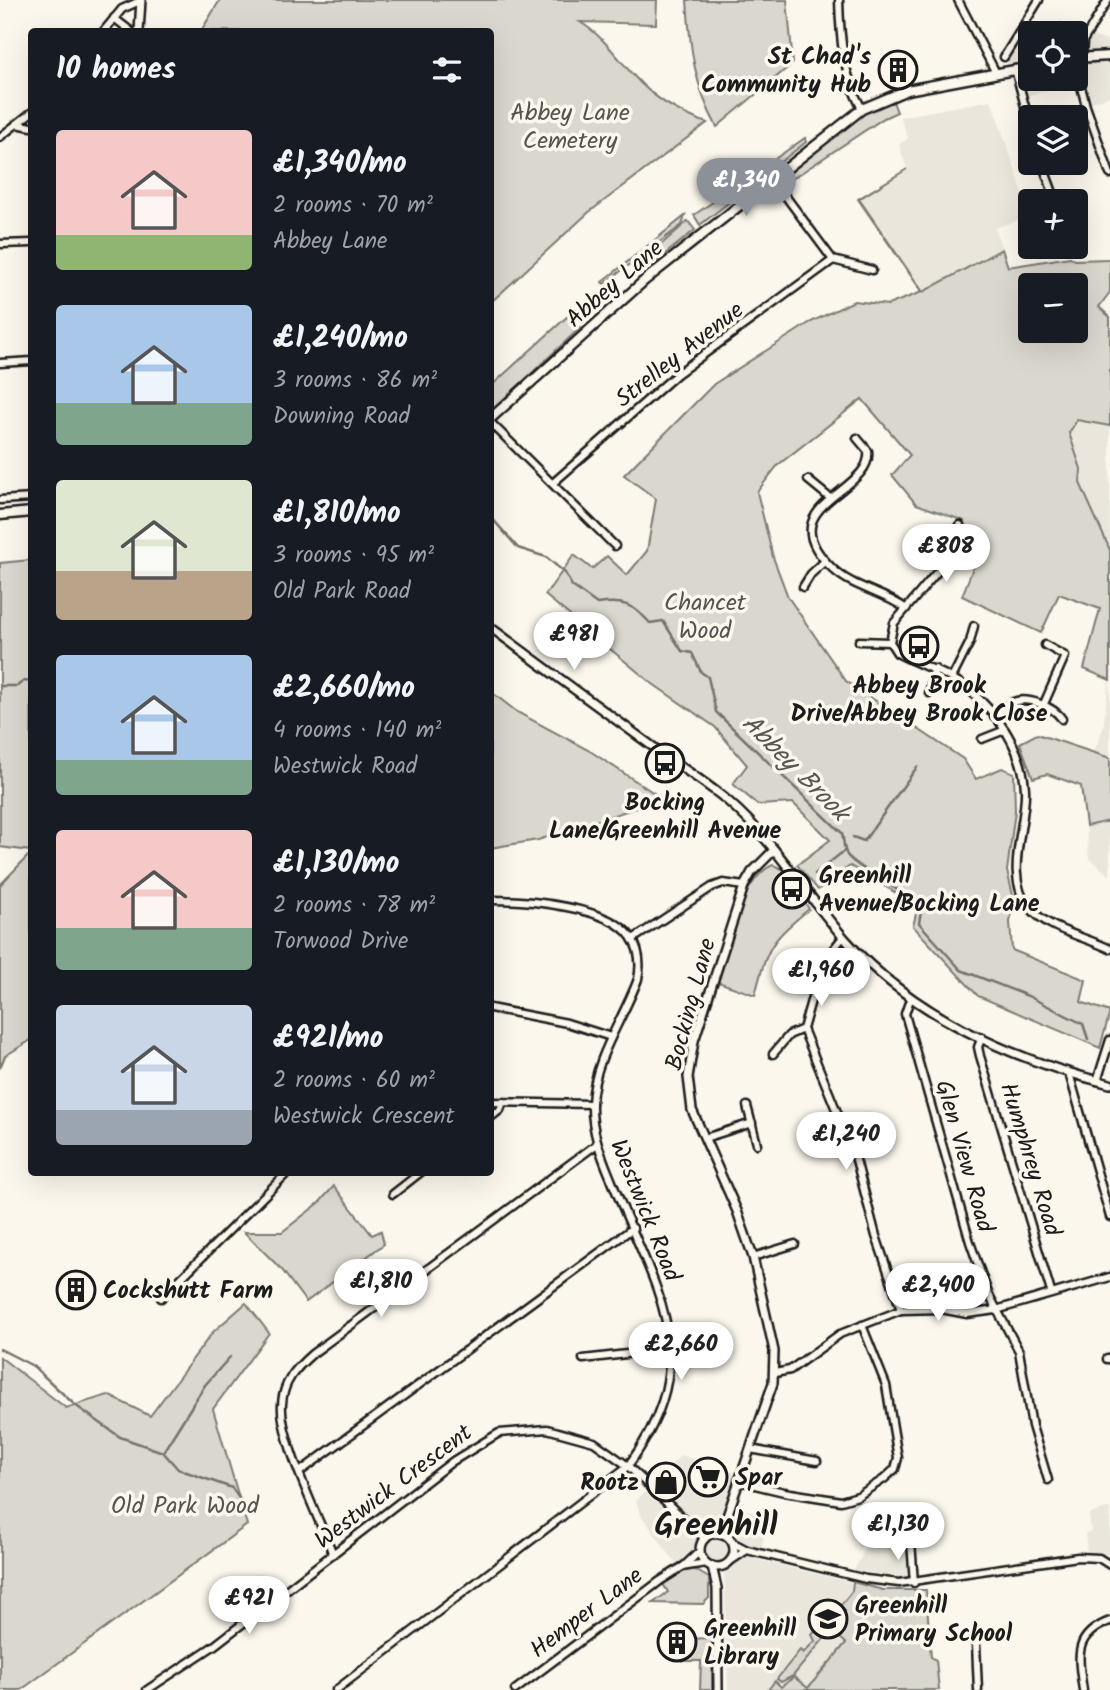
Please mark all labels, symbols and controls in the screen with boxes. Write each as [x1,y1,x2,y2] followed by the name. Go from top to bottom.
[1018,21,1088,343] map controls
[1018,21,1088,91] button: locate
[701,38,871,105] place label: St Chad's Community Hub
[56,46,176,94] text: 10 homes
[877,49,919,91] building icon: St Chad's Community Hub
[428,51,466,89] icon: filters
[510,94,630,161] park label: Abbey Lane Cemetery
[1018,105,1088,175] button: layers
[273,140,407,188] text: £1,340/mo
[112,158,196,242] icon: home
[689,158,803,218] pin: £1,340
[713,163,779,199] text: £1,340
[273,188,433,224] text: 2 rooms · 70 m²
[1018,189,1088,259] button: +
[273,224,387,260] text: Abbey Lane
[557,230,673,338] street label: Abbey Lane
[1018,273,1088,343] button: −
[607,292,753,418] street label: Strelley Avenue
[273,315,408,363] text: £1,240/mo
[112,333,196,417] icon: home
[273,363,437,399] text: 3 rooms · 86 m²
[273,399,410,435] text: Downing Road
[273,490,401,538] text: £1,810/mo
[112,508,196,592] icon: home
[905,524,987,584] pin: £808
[918,529,974,565] text: £808
[273,538,434,574] text: 3 rooms · 95 m²
[273,574,410,610] text: Old Park Road
[664,584,747,651] park label: Chancet Wood
[533,612,615,672] pin: £981
[550,617,599,653] text: £981
[898,625,940,667] bus stop icon: Abbey Brook Drive/Abbey Brook Close
[273,665,415,713] text: £2,660/mo
[791,667,1048,734] place label: Abbey Brook Drive/Abbey Brook Close
[112,683,196,767] icon: home
[731,705,861,835] water label: Abbey Brook
[273,713,441,749] text: 4 rooms · 140 m²
[644,742,686,784] bus stop icon: Bocking Lane/Greenhill Avenue
[273,749,417,785] text: Westwick Road
[549,784,781,851] place label: Bocking Lane/Greenhill Avenue
[273,840,399,888] text: £1,130/mo
[819,857,1040,924] place label: Greenhill Avenue/Bocking Lane
[112,858,196,942] icon: home
[771,868,813,910] bus stop icon: Greenhill Avenue/Bocking Lane
[273,888,435,924] text: 2 rooms · 78 m²
[273,924,408,960] text: Torwood Drive
[655,934,728,1075] street label: Bocking Lane
[764,948,878,1008] pin: £1,960
[788,953,854,989] text: £1,960
[273,1015,383,1063] text: £921/mo
[112,1033,196,1117] icon: home
[273,1063,435,1099] text: 2 rooms · 60 m²
[923,1076,1004,1238] street label: Glen View Road
[988,1078,1072,1242] street label: Humphrey Road
[273,1099,455,1135] text: Westwick Crescent
[789,1112,903,1172] pin: £1,240
[812,1117,880,1153] text: £1,240
[598,1133,691,1289] street label: Westwick Road
[324,1260,438,1319] pin: £1,810
[350,1264,412,1300] text: £1,810
[881,1264,995,1323] pin: £2,400
[902,1268,974,1304] text: £2,400
[55,1269,97,1311] building icon: Cockshutt Farm
[103,1272,273,1311] place label: Cockshutt Farm
[624,1322,738,1382] pin: £2,660
[644,1327,718,1363] text: £2,660
[307,1414,482,1560] street label: Westwick Crescent
[687,1456,729,1498] supermarket icon: Spar
[735,1459,783,1498] place label: Spar
[645,1461,687,1503] shop icon: Rootz
[580,1464,639,1503] place label: Rootz
[111,1487,260,1526] park label: Old Park Wood
[654,1501,778,1552] district label: Greenhill
[841,1502,955,1562] pin: £1,130
[867,1507,929,1543] text: £1,130
[522,1557,652,1669] street label: Hemper Lane
[208,1576,290,1636] pin: £921
[225,1581,273,1617] text: £921
[855,1587,1013,1654] place label: Greenhill Primary School
[807,1598,849,1640] school or university icon: Greenhill Primary School
[704,1610,797,1677] place label: Greenhill Library
[656,1621,698,1663] building icon: Greenhill Library

